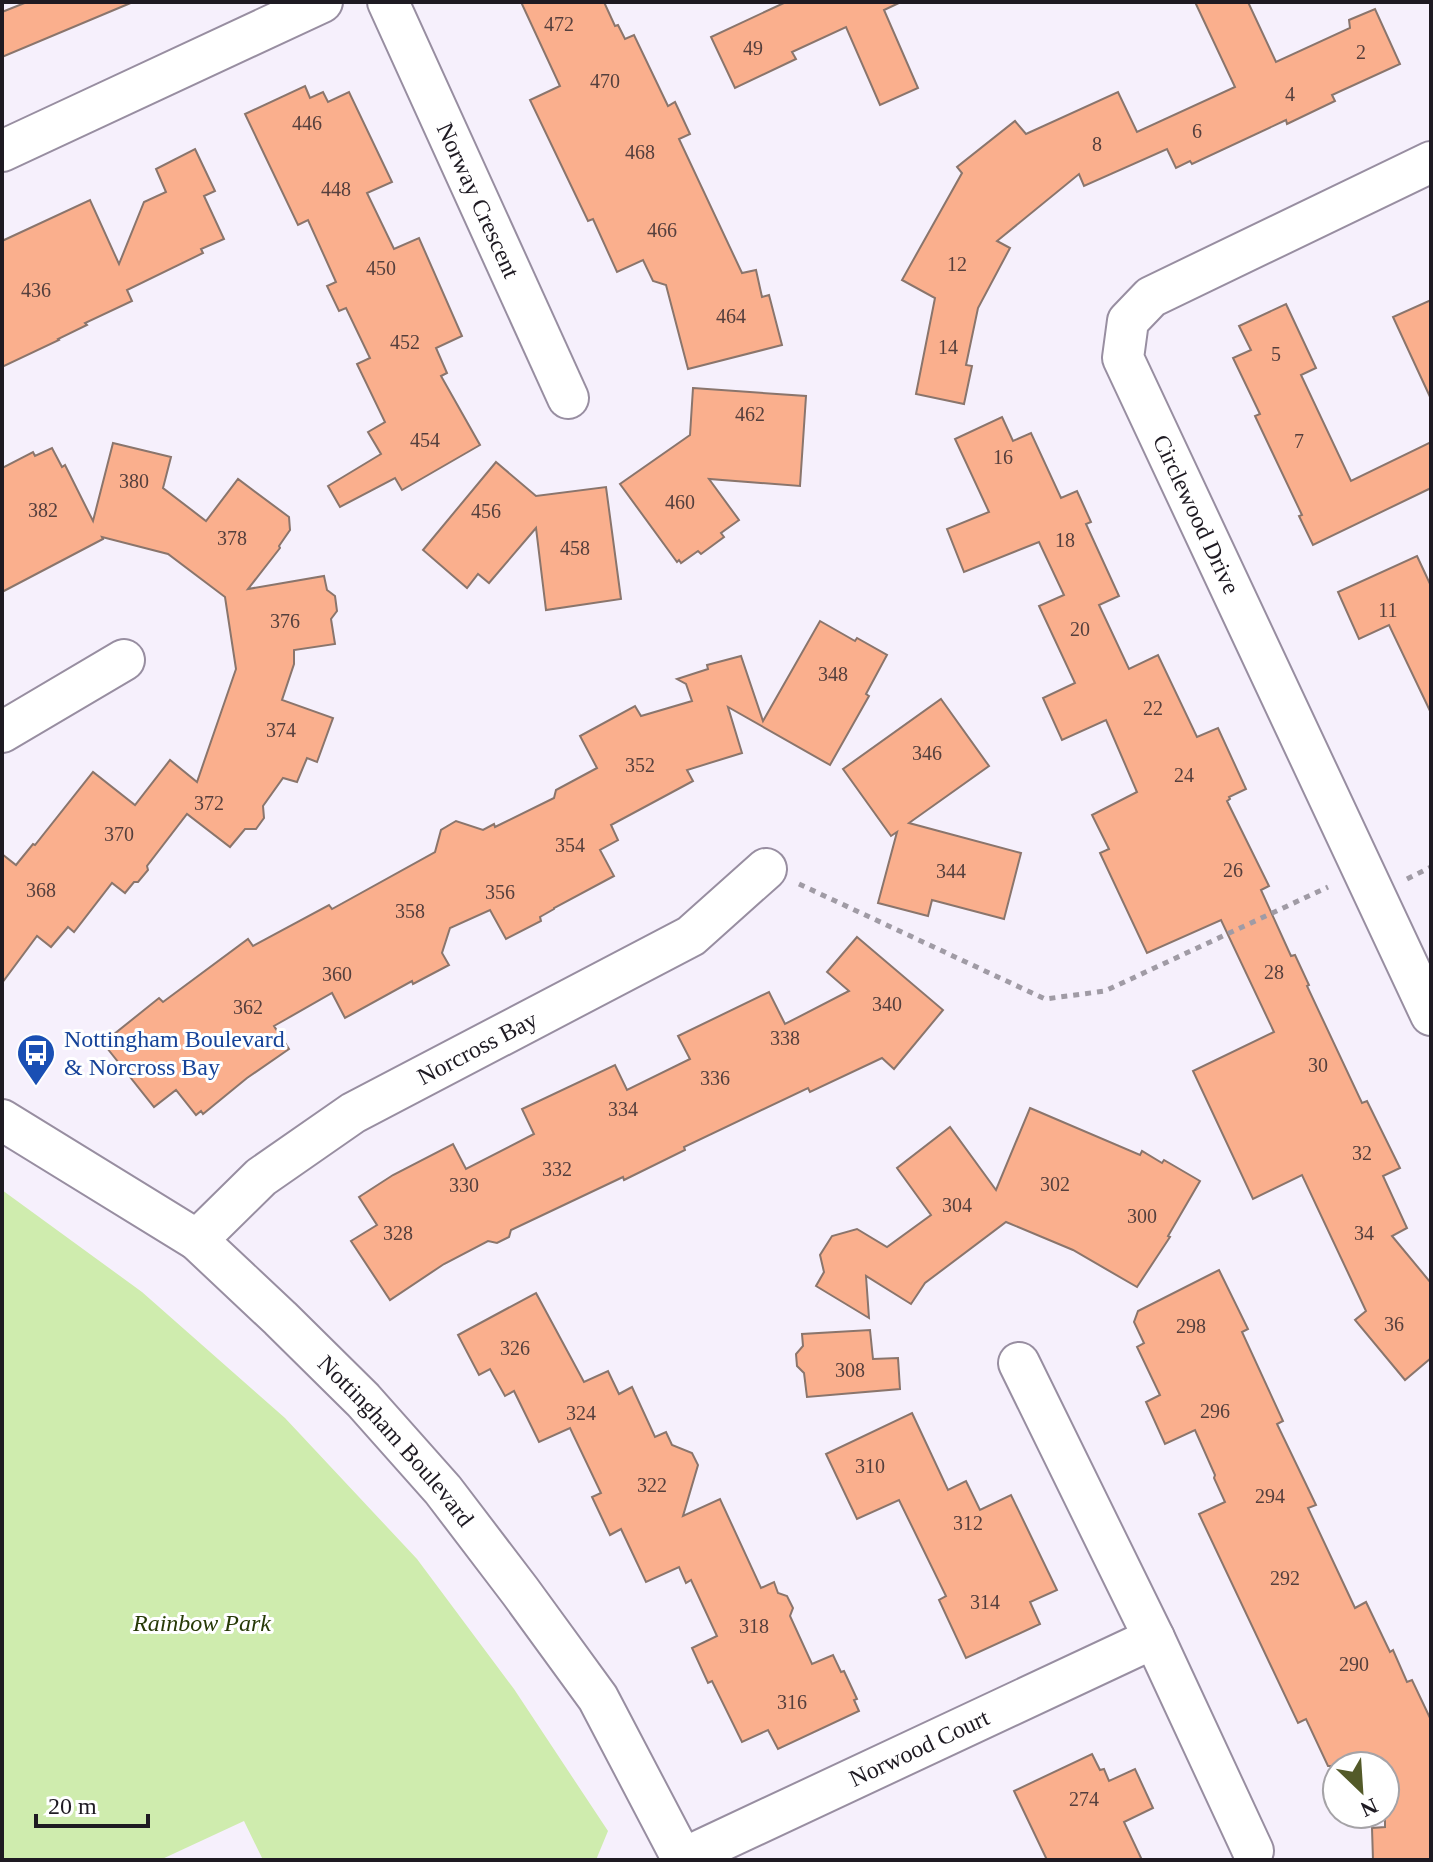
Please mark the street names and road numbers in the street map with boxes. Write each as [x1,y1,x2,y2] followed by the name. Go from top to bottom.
[432,119,525,282] street label: Norway Crescent
[1148,431,1245,598] street label: Circlewood Drive
[413,1006,541,1090] street label: Norcross Bay
[313,1350,479,1532] street label: Nottingham Boulevard
[845,1704,993,1792] street label: Norwood Court

